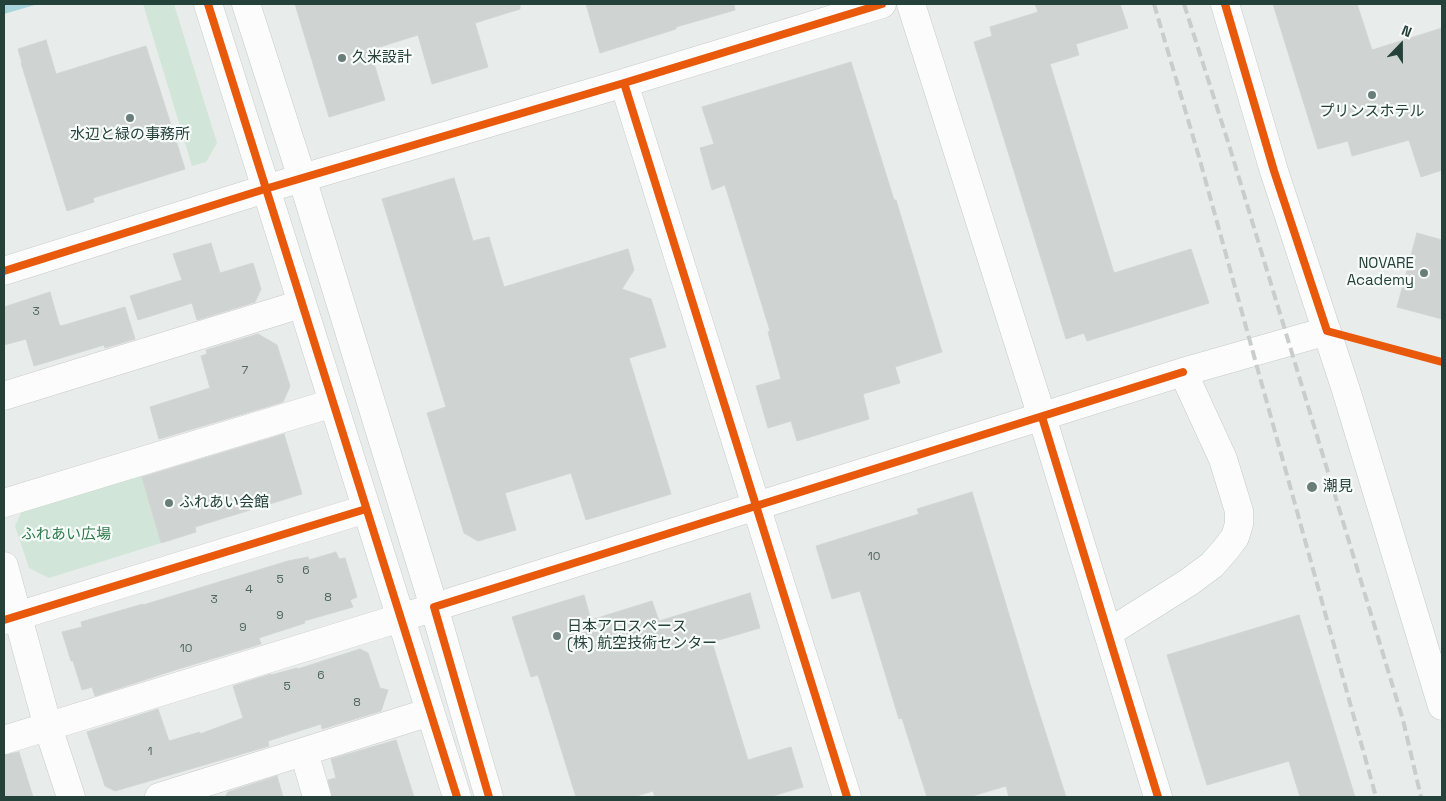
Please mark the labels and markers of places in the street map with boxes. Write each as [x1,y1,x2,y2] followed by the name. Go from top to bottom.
[352,49,412,67] place label: 久米設計
[336,52,348,64] marker: 久米設計
[1366,89,1378,101] marker: プリンスホテル
[1320,103,1424,121] place label: プリンスホテル
[124,112,136,124] marker: 水辺と緑の事務所
[70,126,190,144] place label: 水辺と緑の事務所
[1347,255,1414,290] place label: NOVARE Academy
[1418,267,1430,279] marker: NOVARE Academy
[1323,478,1353,496] place label: 潮見
[1305,480,1319,494] marker: 潮見
[179,494,269,512] place label: ふれあい会館
[163,497,175,509] marker: ふれあい会館
[567,618,717,653] place label: 日本アロスペース (株) 航空技術センター
[551,630,563,642] marker: 日本アロスペース (株) 航空技術センター

